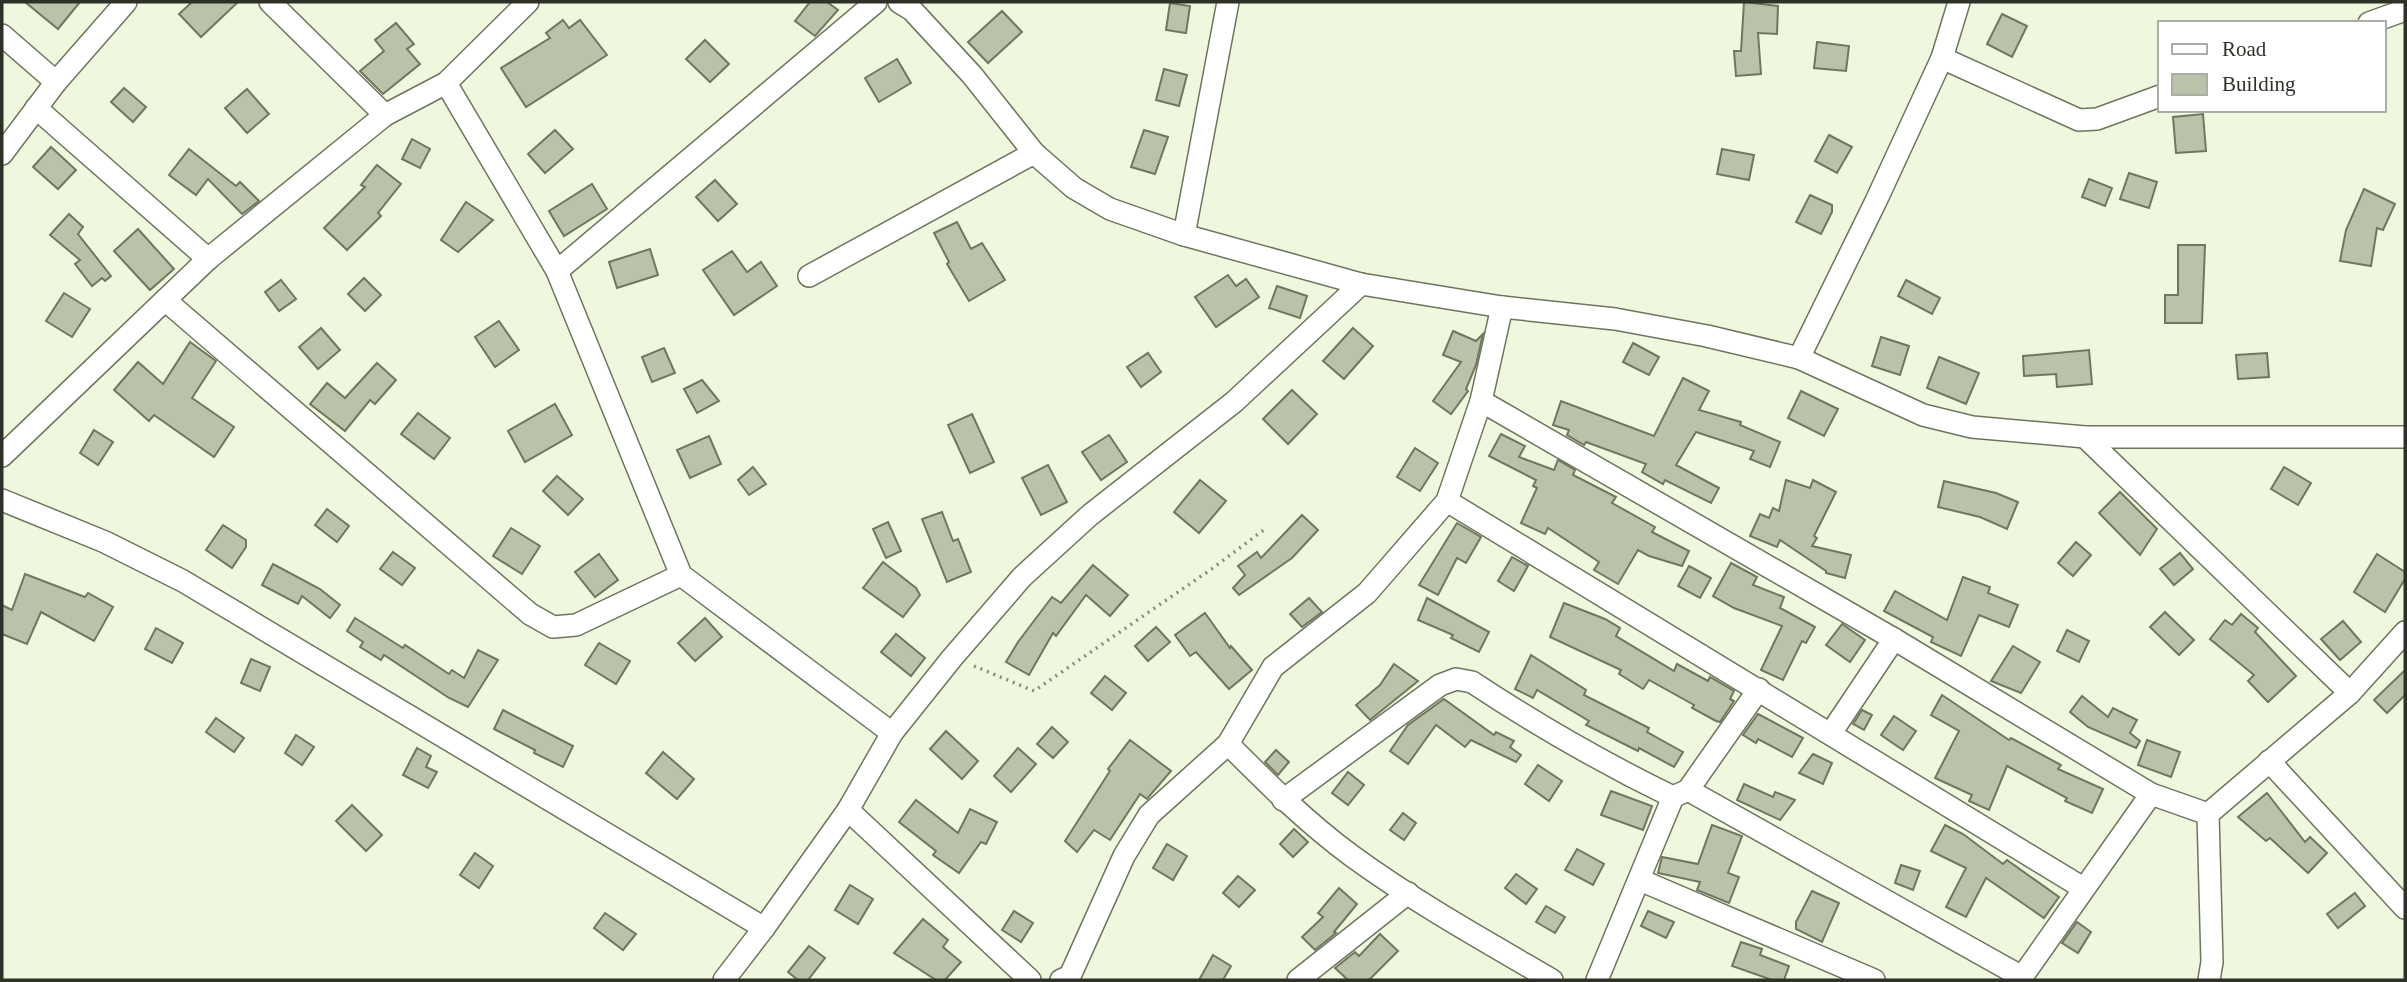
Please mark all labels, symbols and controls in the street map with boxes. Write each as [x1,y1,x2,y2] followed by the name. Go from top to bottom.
[2158,21,2386,112] legend
[2222,37,2267,61] text: Road
[2222,72,2296,96] text: Building

